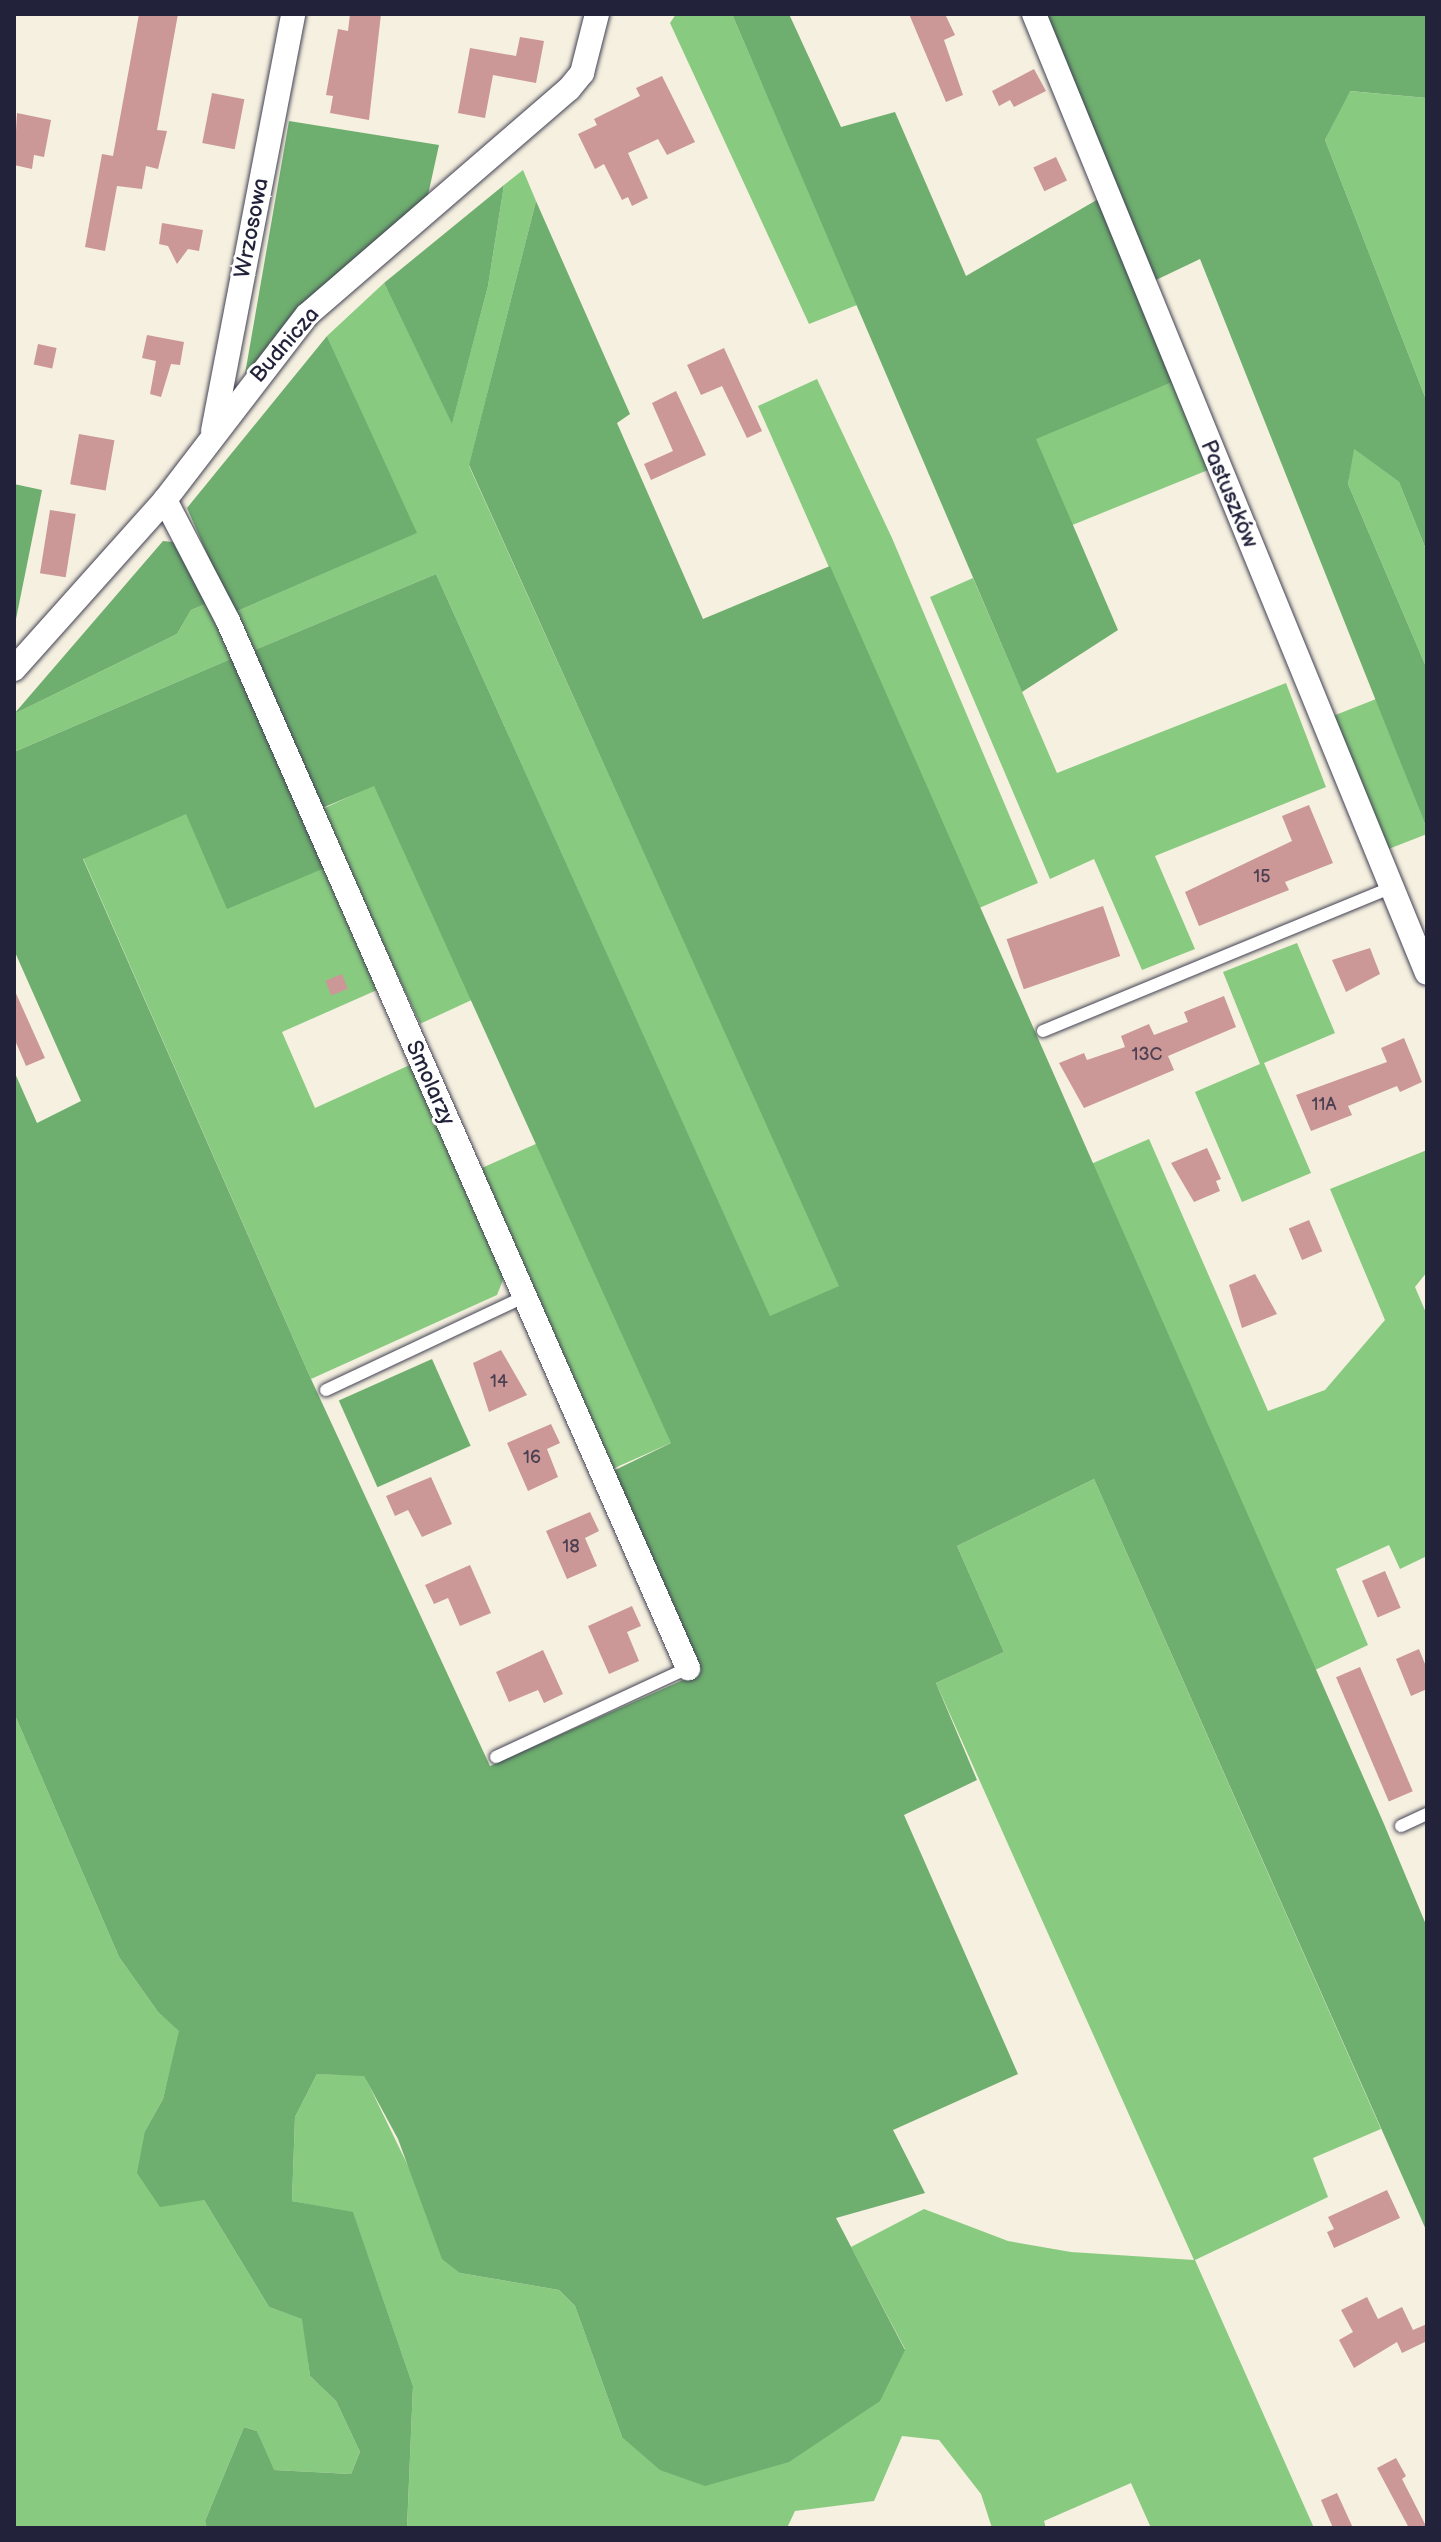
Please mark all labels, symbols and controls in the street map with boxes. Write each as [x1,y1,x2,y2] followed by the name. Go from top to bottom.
[229,176,275,280] street label: Wrzosowa
[245,302,325,388] street label: Budnicza
[1195,436,1263,552] street label: Pastuszków
[1253,866,1271,888] house number: 15
[400,1037,460,1129] street label: Smolarzy
[1132,1044,1162,1066] house number: 13C
[1312,1094,1336,1116] house number: 11A
[490,1371,508,1393] house number: 14
[523,1447,541,1469] house number: 16
[562,1536,580,1558] house number: 18

